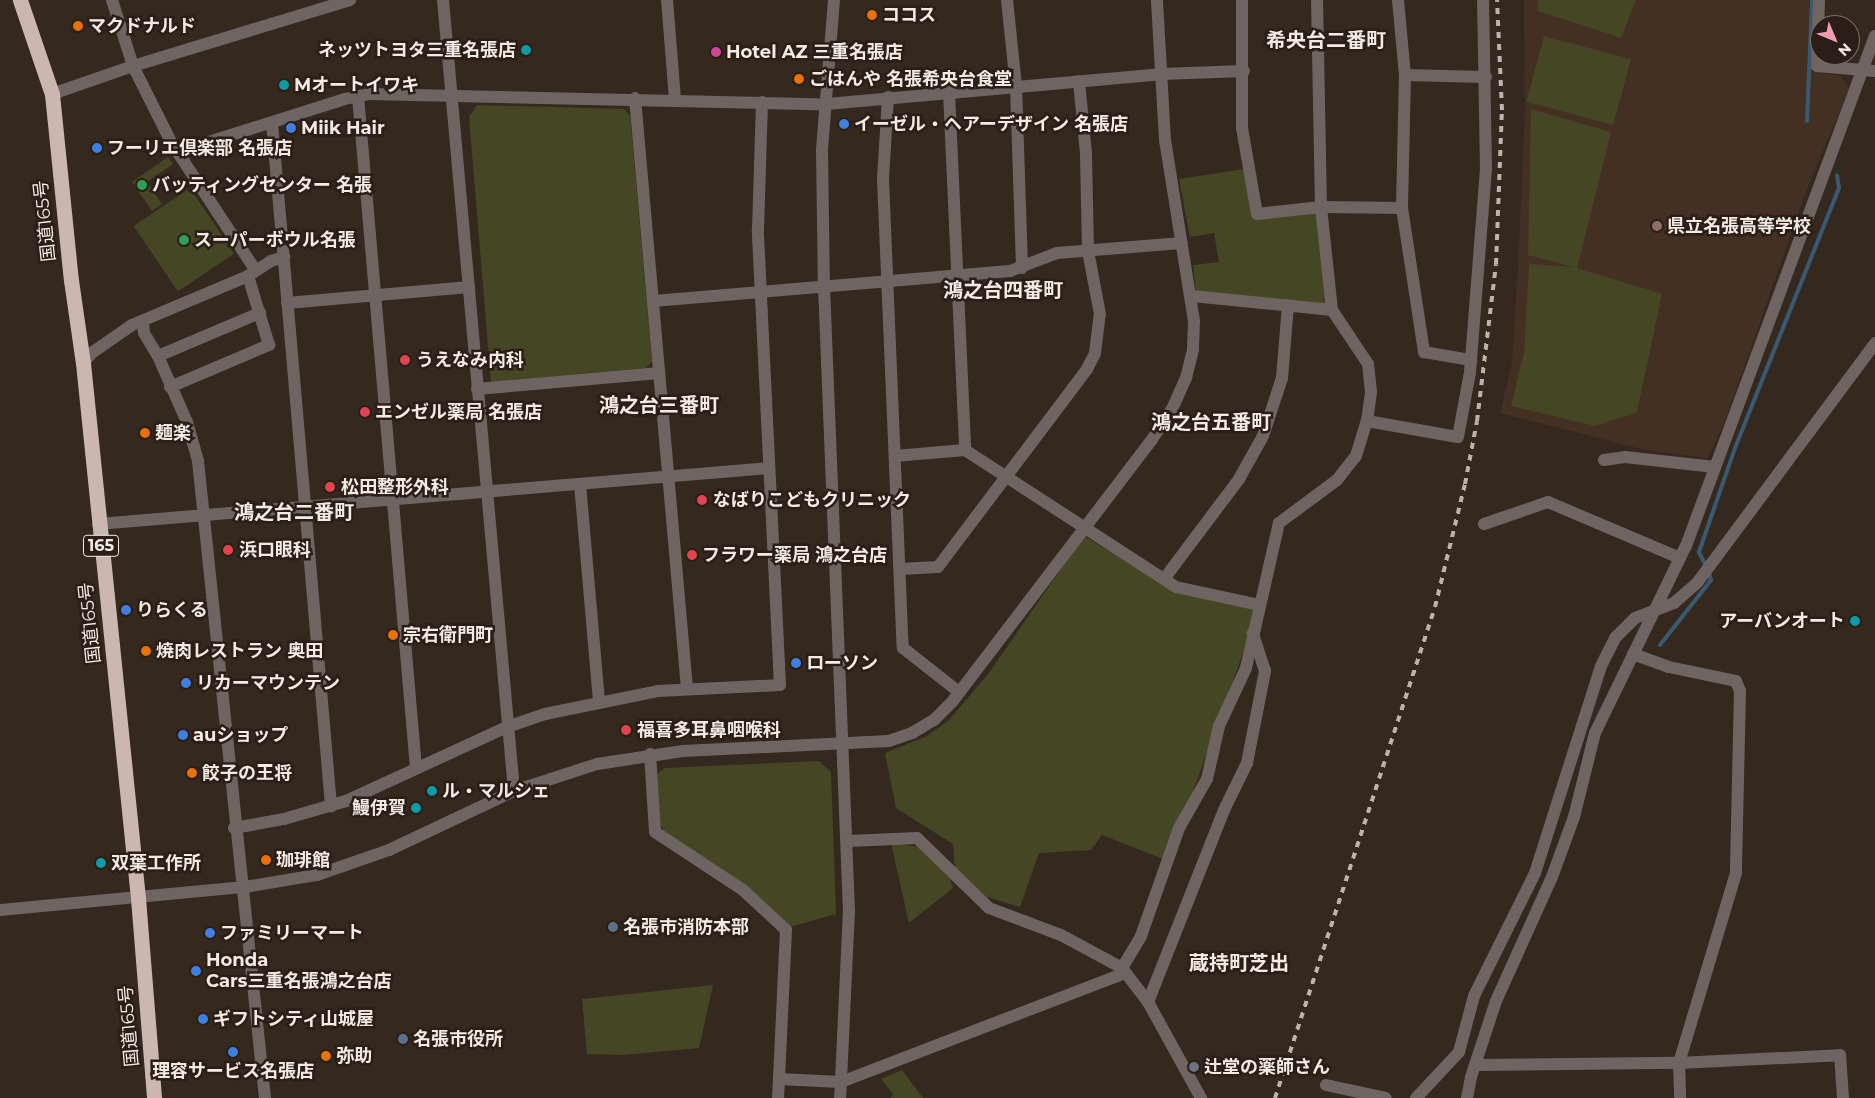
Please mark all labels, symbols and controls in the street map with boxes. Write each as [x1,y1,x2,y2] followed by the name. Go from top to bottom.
[882,4,936,26] place label: ココス
[866,9,878,21] marker: ココス
[88,15,196,37] place label: マクドナルド
[1810,15,1860,65] north arrow
[72,20,84,32] marker: マクドナルド
[1266,28,1386,52] district label: 希央台二番町
[318,39,516,61] place label: ネッツトヨタ三重名張店
[1835,40,1855,60] text: N
[726,41,903,63] place label: Hotel AZ 三重名張店
[520,44,532,56] marker: ネッツトヨタ三重名張店
[710,46,722,58] marker: Hotel AZ 三重名張店
[809,68,1012,90] place label: ごはんや 名張希央台食堂
[793,73,805,85] marker: ごはんや 名張希央台食堂
[294,74,419,96] place label: Mオートイワキ
[278,79,290,91] marker: Mオートイワキ
[854,113,1128,135] place label: イーゼル・ヘアーデザイン 名張店
[301,117,385,139] place label: Miik Hair
[838,118,850,130] marker: イーゼル・ヘアーデザイン 名張店
[285,122,297,134] marker: Miik Hair
[107,137,292,159] place label: フーリエ倶楽部 名張店
[91,142,103,154] marker: フーリエ倶楽部 名張店
[152,174,373,196] place label: バッティングセンター 名張
[30,179,60,263] street label: 国道165号
[136,179,148,191] marker: バッティングセンター 名張
[1667,215,1811,237] place label: 県立名張高等学校
[1651,220,1663,232] marker: 県立名張高等学校
[194,229,356,251] place label: スーパーボウル名張
[178,234,190,246] marker: スーパーボウル名張
[943,278,1063,302] district label: 鴻之台四番町
[416,349,524,371] place label: うえなみ内科
[398,353,412,367] marker: うえなみ内科
[599,393,719,417] district label: 鴻之台三番町
[375,401,542,423] place label: エンゼル薬局 名張店
[359,406,371,418] marker: エンゼル薬局 名張店
[1151,410,1271,434] district label: 鴻之台五番町
[155,422,191,444] place label: 麺楽
[139,427,151,439] marker: 麺楽
[341,476,449,498] place label: 松田整形外科
[323,480,337,494] marker: 松田整形外科
[713,489,911,511] place label: なばりこどもクリニック
[695,493,709,507] marker: なばりこどもクリニック
[234,500,354,524] district label: 鴻之台二番町
[82,532,120,560] road number: 165
[239,539,311,561] place label: 浜口眼科
[221,543,235,557] marker: 浜口眼科
[702,544,887,566] place label: フラワー薬局 鴻之台店
[686,549,698,561] marker: フラワー薬局 鴻之台店
[75,581,105,665] street label: 国道165号
[136,599,208,621] place label: りらくる
[120,604,132,616] marker: りらくる
[1720,610,1845,632] place label: アーバンオート
[1849,615,1861,627] marker: アーバンオート
[403,624,493,646] place label: 宗右衛門町
[387,629,399,641] marker: 宗右衛門町
[156,640,323,662] place label: 焼肉レストラン 奥田
[140,645,152,657] marker: 焼肉レストラン 奥田
[806,652,878,674] place label: ローソン
[790,657,802,669] marker: ローソン
[196,672,340,694] place label: リカーマウンテン
[180,677,192,689] marker: リカーマウンテン
[637,719,781,741] place label: 福喜多耳鼻咽喉科
[619,723,633,737] marker: 福喜多耳鼻咽喉科
[193,724,288,746] place label: auショップ
[177,729,189,741] marker: auショップ
[202,762,292,784] place label: 餃子の王将
[186,767,198,779] marker: 餃子の王将
[442,780,550,802] place label: ル・マルシェ
[426,785,438,797] marker: ル・マルシェ
[352,797,406,819] place label: 鰻伊賀
[410,802,422,814] marker: 鰻伊賀
[276,849,330,871] place label: 珈琲館
[111,852,201,874] place label: 双葉工作所
[260,854,272,866] marker: 珈琲館
[95,857,107,869] marker: 双葉工作所
[623,916,749,938] place label: 名張市消防本部
[607,921,619,933] marker: 名張市消防本部
[220,922,364,944] place label: ファミリーマート
[204,927,216,939] marker: ファミリーマート
[206,950,391,992] place label: Honda Cars三重名張鴻之台店
[1189,951,1289,975] district label: 蔵持町芝出
[190,965,202,977] marker: Honda Cars三重名張鴻之台店
[115,984,143,1068] street label: 国道165号
[213,1008,375,1030] place label: ギフトシティ山城屋
[197,1013,209,1025] marker: ギフトシティ山城屋
[413,1028,503,1050] place label: 名張市役所
[397,1033,409,1045] marker: 名張市役所
[336,1045,372,1067] place label: 弥助
[227,1046,239,1058] marker: 理容サービス名張店
[320,1050,332,1062] marker: 弥助
[1204,1056,1330,1078] place label: 辻堂の薬師さん
[152,1060,314,1082] place label: 理容サービス名張店
[1188,1061,1200,1073] marker: 辻堂の薬師さん

